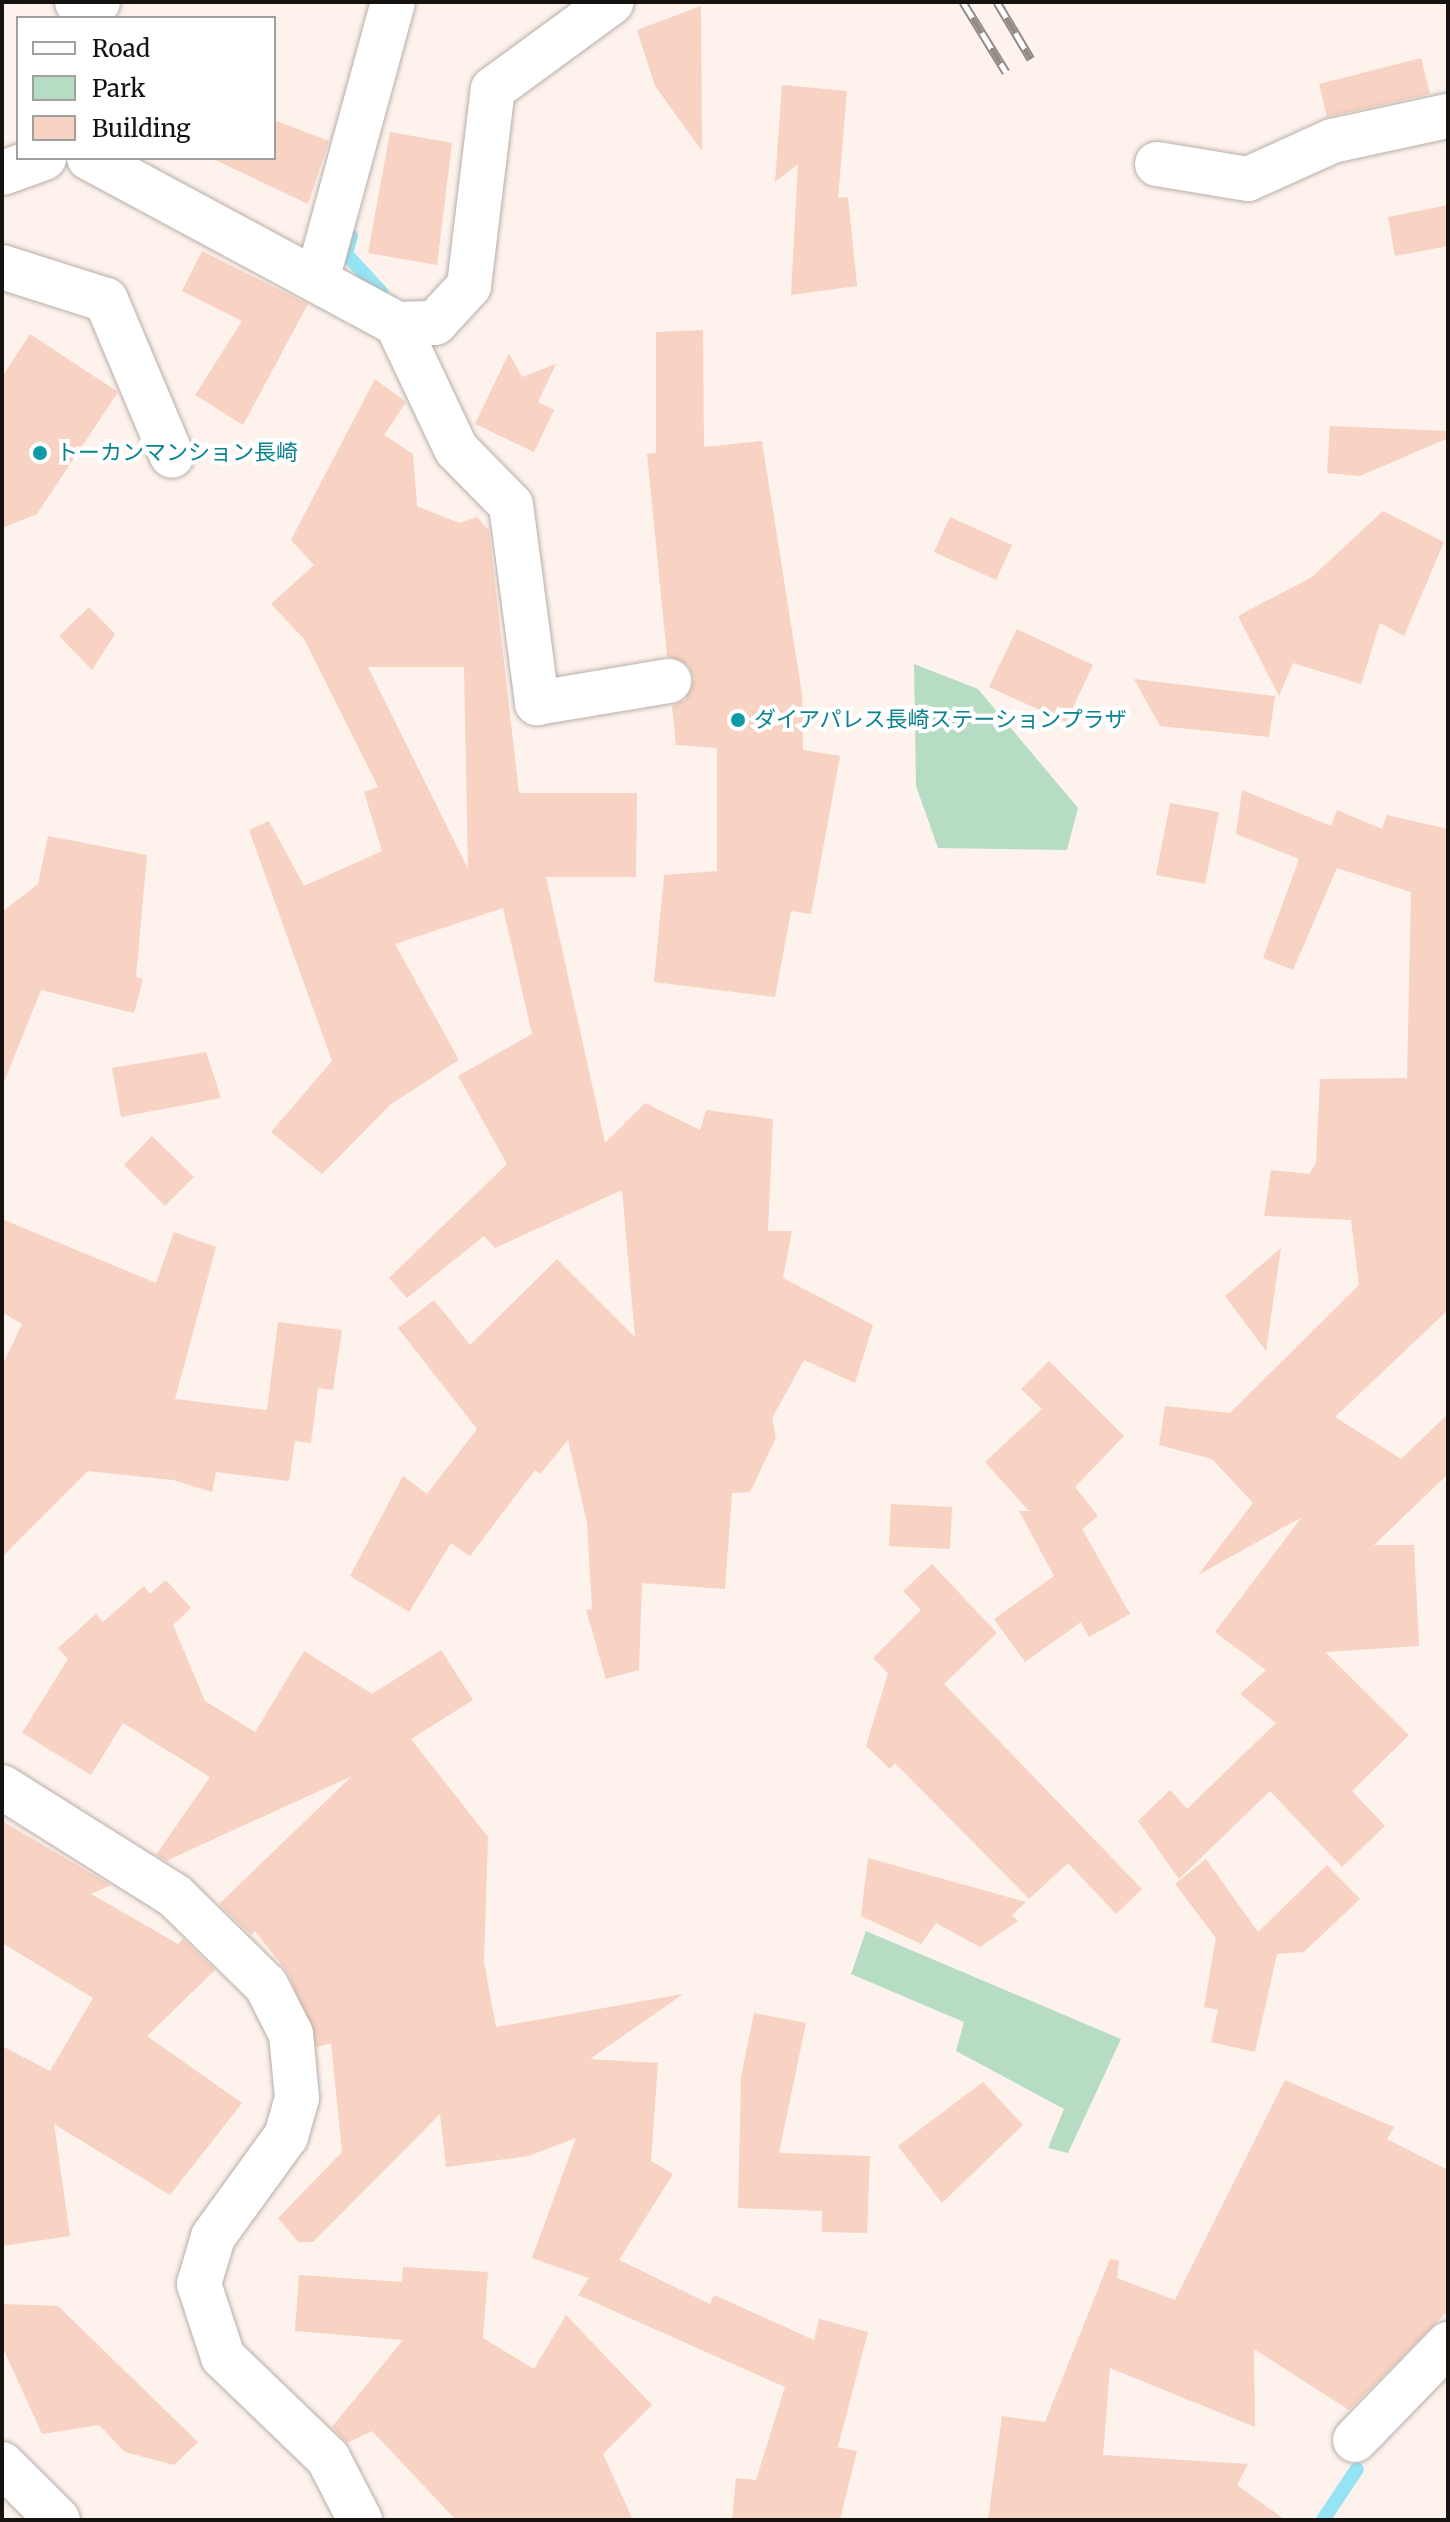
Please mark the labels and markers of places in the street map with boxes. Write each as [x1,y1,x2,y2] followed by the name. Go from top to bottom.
[56,440,298,466] place label: トーカンマンション長崎
[31,444,49,462] marker: トーカンマンション長崎
[754,707,1128,733] place label: ダイアパレス長崎ステーションプラザ
[729,711,747,729] marker: ダイアパレス長崎ステーションプラザ

